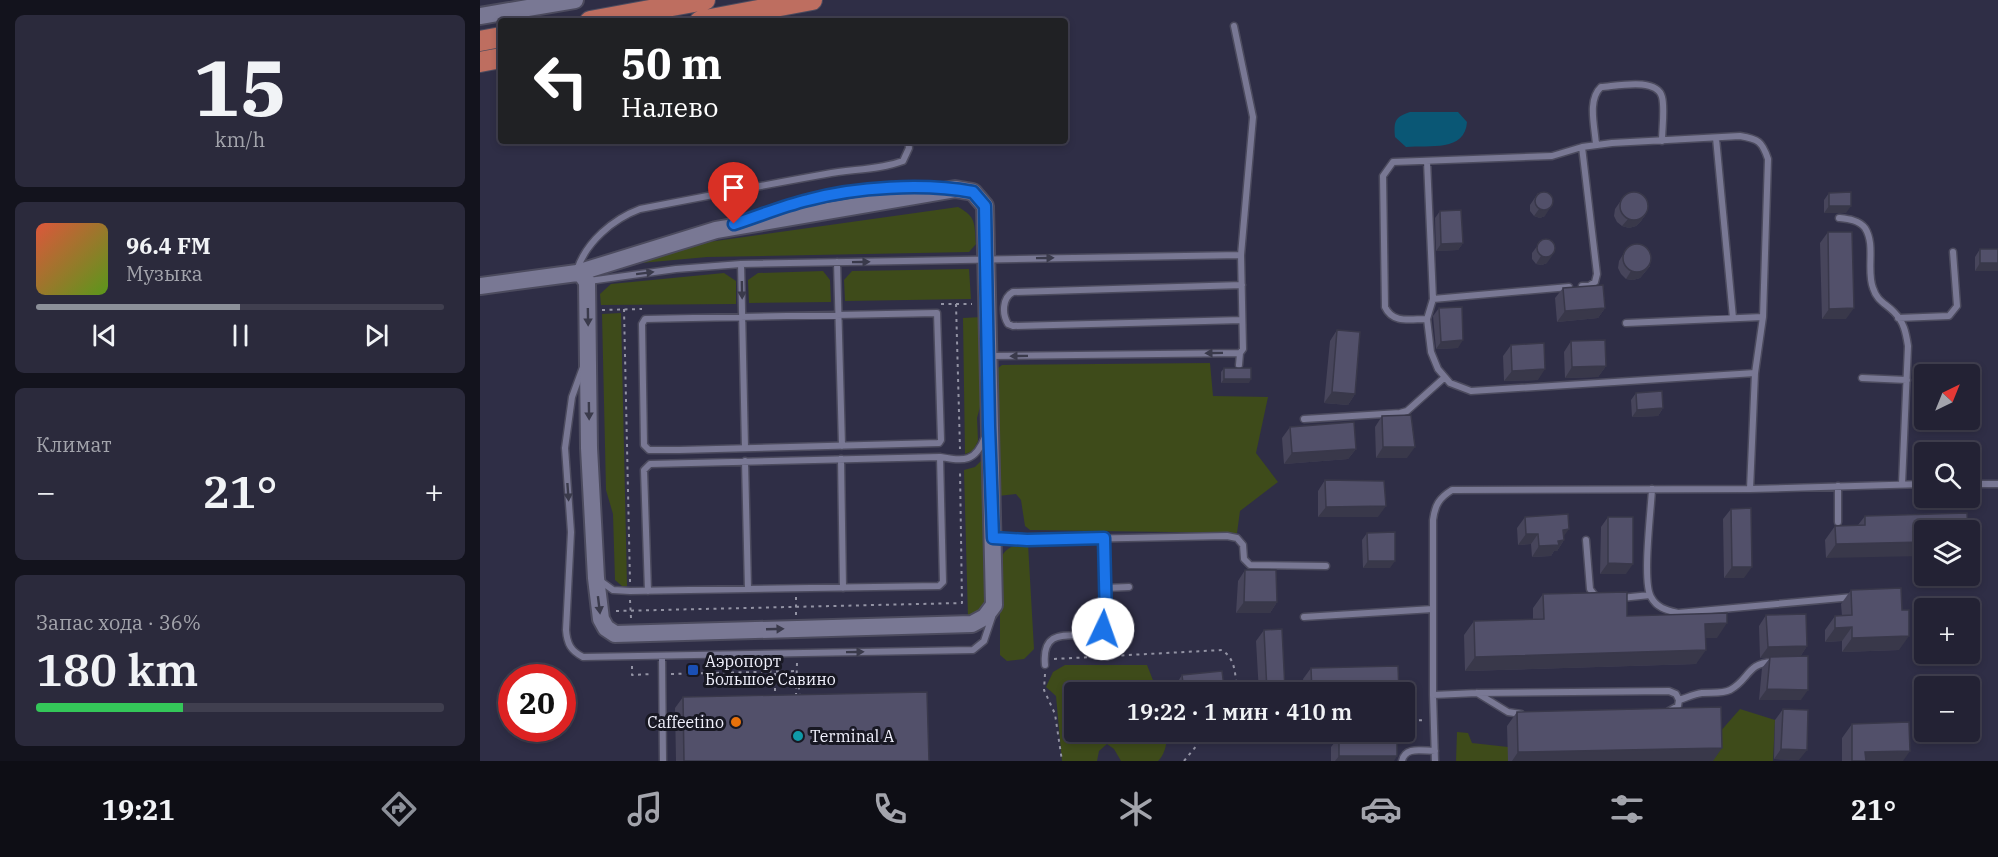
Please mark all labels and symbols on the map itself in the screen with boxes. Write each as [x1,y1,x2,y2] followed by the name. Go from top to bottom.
[708,162,759,224] pin
[1035,254,1054,263] one-way arrow
[851,257,870,267] one-way arrow
[636,268,655,278] one-way arrow
[737,281,747,300] one-way arrow
[583,307,592,326] one-way arrow
[1205,348,1224,358] one-way arrow
[1010,351,1029,361] one-way arrow
[1914,364,1980,430] north arrow
[584,401,594,420] one-way arrow
[563,482,573,501] one-way arrow
[595,596,604,615] one-way arrow
[1071,597,1135,661] position arrow
[766,625,785,634] one-way arrow
[846,648,865,657] one-way arrow
[705,651,836,689] place label: Аэропорт Большое Савино
[686,663,700,677] marker: Аэропорт Большое Савино
[498,664,576,742] speed limit sign: 20
[647,712,724,732] place label: Caffeetino
[729,715,743,729] marker: Caffeetino
[810,726,894,746] place label: Terminal A
[791,729,805,743] marker: Terminal A

